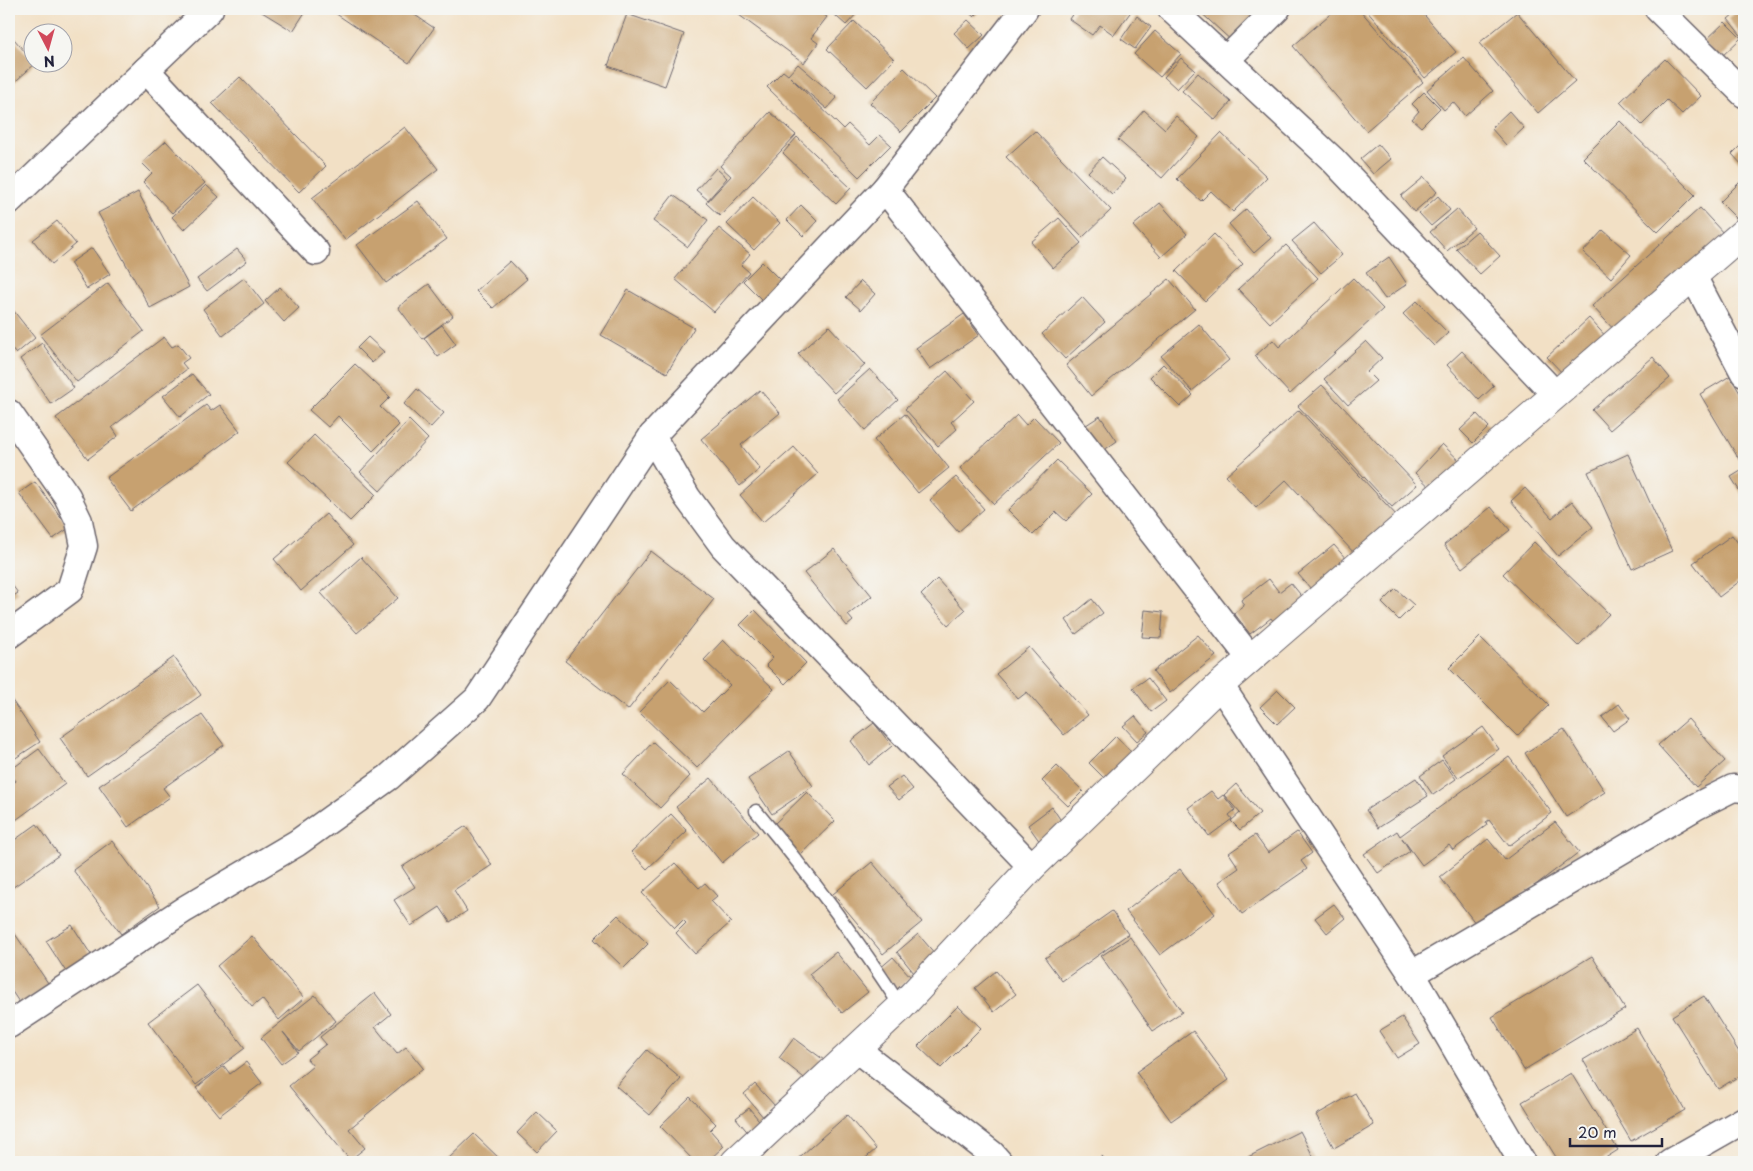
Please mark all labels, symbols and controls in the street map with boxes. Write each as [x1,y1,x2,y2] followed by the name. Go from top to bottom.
[22,22,72,72] north arrow
[43,50,56,72] text: N
[1570,1116,1663,1148] scale bar
[1578,1120,1617,1143] text: 20 m

